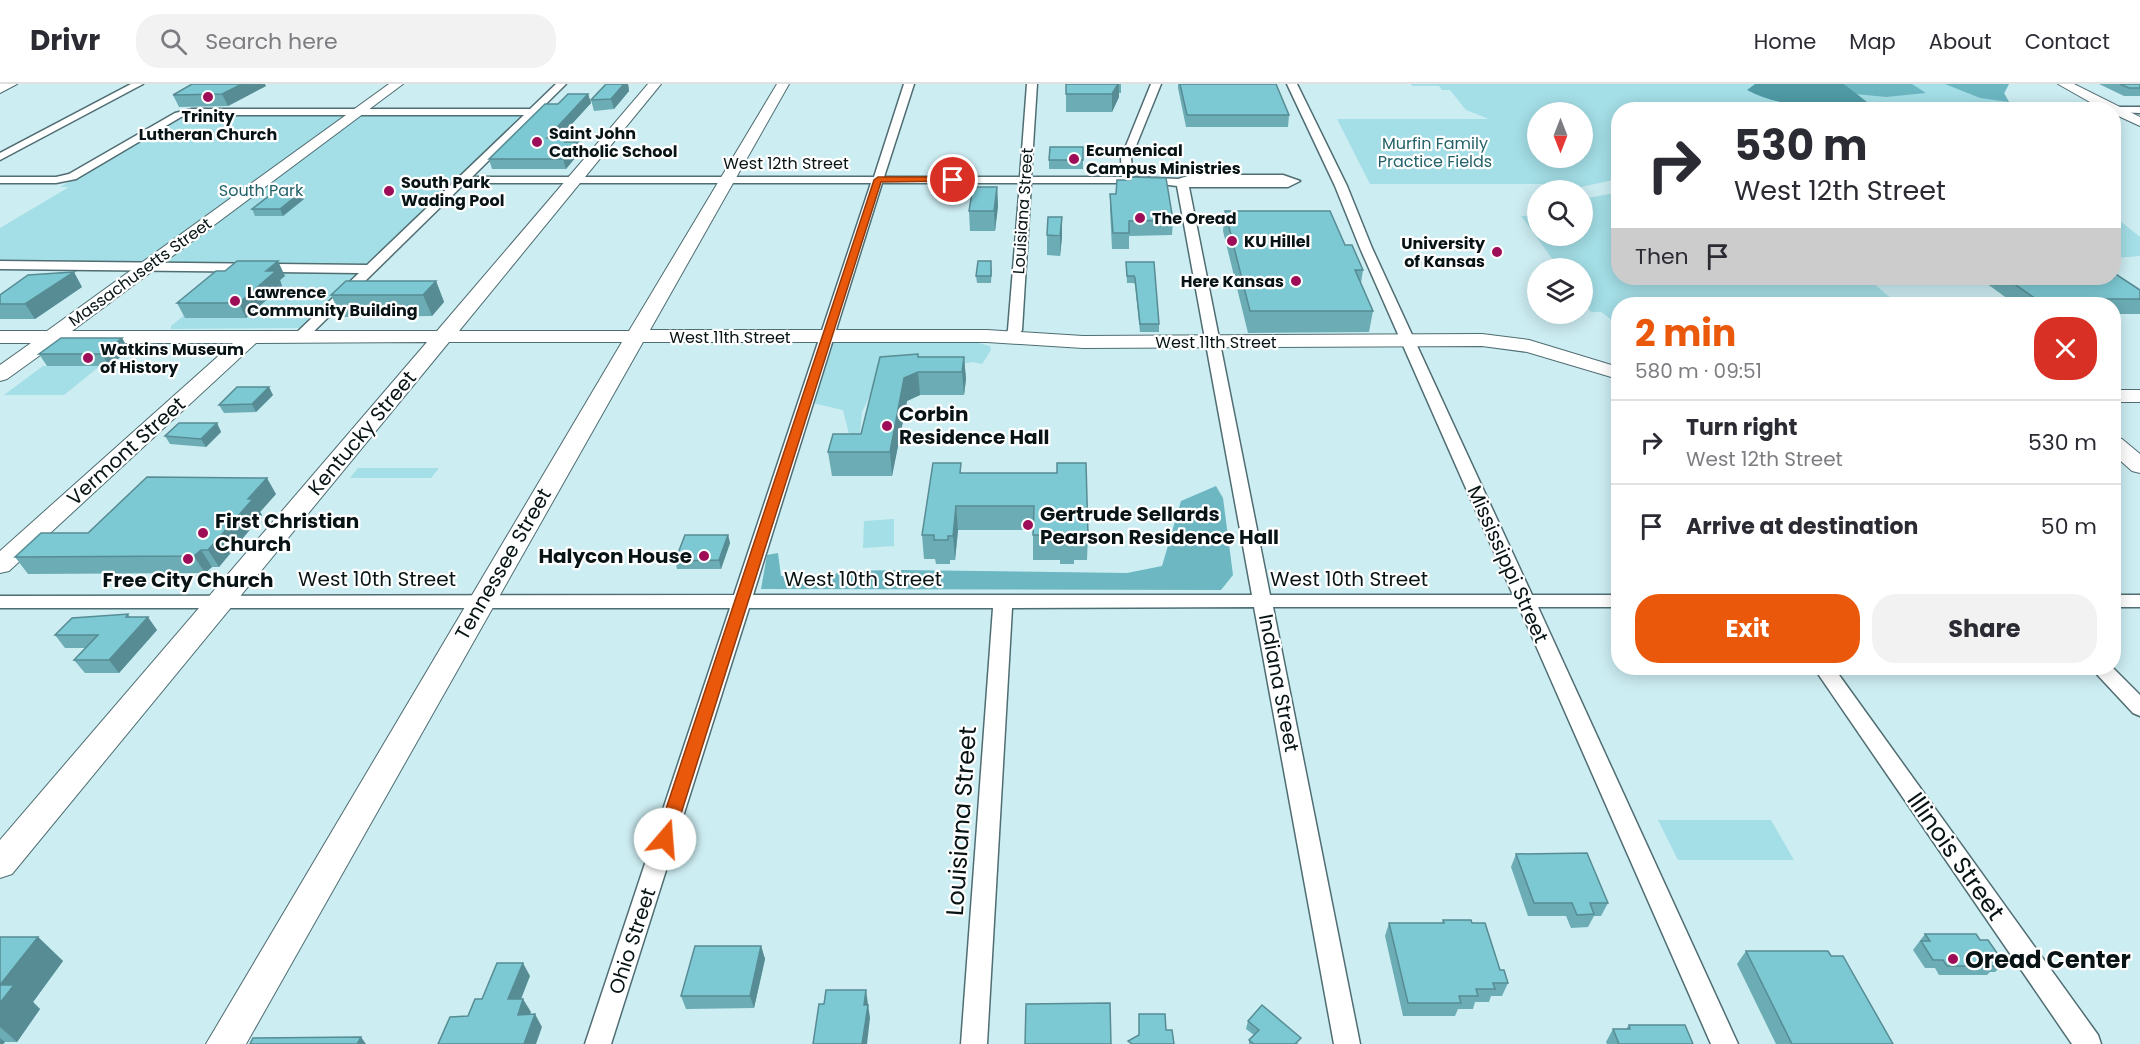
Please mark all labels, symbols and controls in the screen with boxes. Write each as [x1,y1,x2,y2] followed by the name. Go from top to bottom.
[136,14,556,68] search box
[30,21,100,60] text: Drivr
[157,25,190,58] icon: search
[205,26,338,57] text: Search here
[1754,27,1816,56] text: Home
[1849,27,1896,56] text: Map
[1929,27,1992,56] text: About
[2025,27,2110,56] text: Contact
[201,90,215,104] marker: Trinity Lutheran Church
[1527,102,1593,168] north arrow
[1527,102,1593,324] map controls
[139,105,277,146] place label: Trinity Lutheran Church
[1734,116,1867,175] text: 530 m
[549,122,677,163] place label: Saint John Catholic School
[1635,126,1713,204] icon: right
[1378,132,1492,173] park label: Murfin Family Practice Fields
[530,135,544,149] marker: Saint John Catholic School
[1086,139,1241,180] place label: Ecumenical Campus Ministries
[1007,147,1039,275] street label: Louisiana Street
[723,152,849,175] street label: West 12th Street
[1067,152,1081,166] marker: Ecumenical Campus Ministries
[927,154,978,205] pin
[936,163,969,196] icon: arrive
[401,171,504,212] place label: South Park Wading Pool
[1734,172,1946,209] text: West 12th Street
[219,179,304,202] park label: South Park
[1527,180,1593,246] button: search
[382,184,396,198] marker: South Park Wading Pool
[1152,207,1237,230] place label: The Oread
[1133,211,1147,225] marker: The Oread
[64,212,216,332] street label: Massachusetts Street
[1244,230,1310,253] place label: KU Hillel
[1401,232,1486,273] place label: University of Kansas
[1225,234,1239,248] marker: KU Hillel
[1701,240,1734,273] icon: arrive
[1635,241,1689,272] text: Then
[1490,245,1504,259] marker: University of Kansas
[1527,258,1593,324] button: layers
[1181,270,1284,293] place label: Here Kansas
[1289,274,1303,288] marker: Here Kansas
[247,281,418,322] place label: Lawrence Community Building
[228,294,242,308] marker: Lawrence Community Building
[1635,308,1736,359] text: 2 min
[2034,317,2097,380] button: close
[669,326,791,349] street label: West 11th Street
[1155,331,1277,354] street label: West 11th Street
[100,338,244,379] place label: Watkins Museum of History
[81,351,95,365] marker: Watkins Museum of History
[1635,357,1762,385] text: 580 m · 09:51
[301,365,423,501] street label: Kentucky Street
[61,390,191,512] street label: Vermont Street
[899,400,1049,451] place label: Corbin Residence Hall
[1686,412,1797,443] text: Turn right
[880,419,894,433] marker: Corbin Residence Hall
[1635,426,1668,459] icon: right
[2028,427,2097,458] text: 530 m
[1686,445,1843,473] text: West 12th Street
[1461,481,1555,647] street label: Mississippi Street
[448,483,558,645] street label: Tennessee Street
[1040,500,1279,551] place label: Gertrude Sellards Pearson Residence Hall
[215,507,359,558] place label: First Christian Church
[1635,510,1668,543] icon: arrive
[1686,511,1918,542] text: Arrive at destination
[2041,511,2097,542] text: 50 m
[1021,518,1035,532] marker: Gertrude Sellards Pearson Residence Hall
[196,526,210,540] marker: First Christian Church
[538,542,692,570] place label: Halycon House
[697,549,711,563] marker: Halycon House
[181,552,195,566] marker: Free City Church
[298,565,456,593] street label: West 10th Street
[784,565,942,593] street label: West 10th Street
[1270,565,1428,593] street label: West 10th Street
[103,566,273,594] place label: Free City Church
[1635,594,1860,663] button: Exit
[1872,594,2097,663] button: Share
[1252,612,1306,754] street label: Indiana Street
[938,725,984,917] street label: Louisiana Street
[1900,785,2012,927] street label: Illinois Street
[633,807,697,871] position arrow
[602,884,662,998] street label: Ohio Street
[1965,943,2131,976] place label: Oread Center
[1946,952,1960,966] marker: Oread Center

